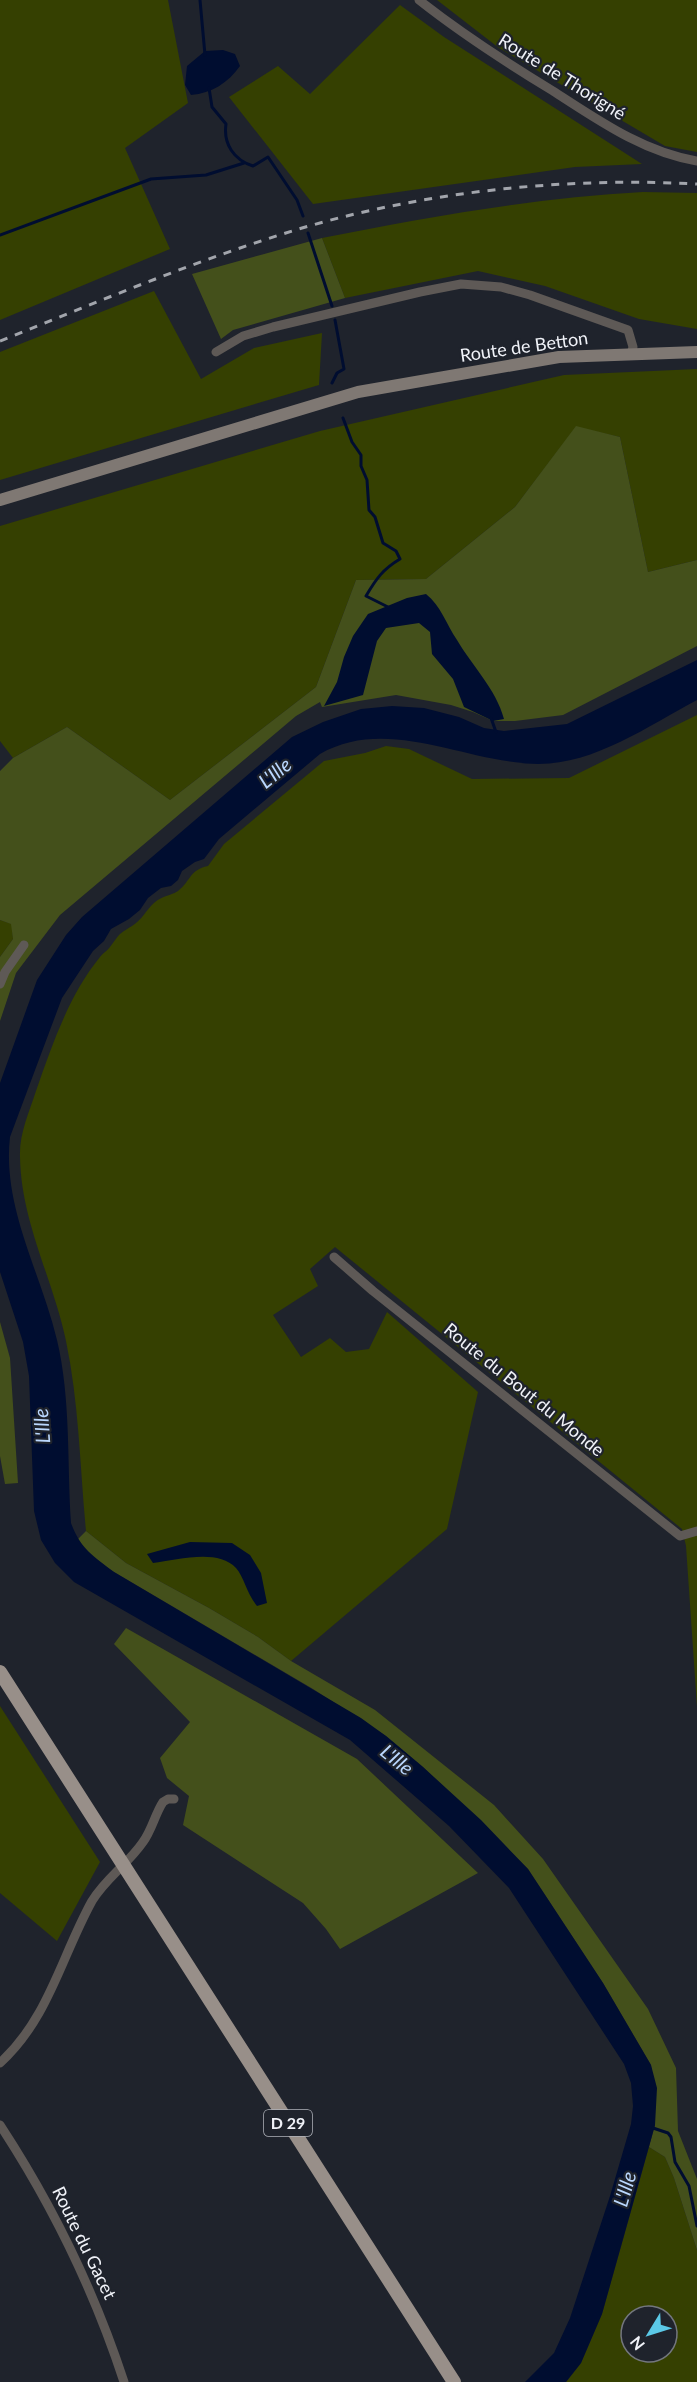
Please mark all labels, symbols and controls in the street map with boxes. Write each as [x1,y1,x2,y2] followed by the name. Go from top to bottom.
[495,28,630,124] street label: Route de Thorigné
[458,326,589,366] street label: Route de Betton
[253,752,296,793] water label: L'Ille
[440,1318,609,1461] street label: Route du Bout du Monde
[28,1408,54,1445] water label: L'Ille
[376,1739,419,1780] water label: L'Ille
[264,2110,312,2136] road number: D 29
[608,2168,640,2209] water label: L'Ille
[48,2183,122,2303] street label: Route du Gacet
[619,2304,679,2364] north arrow
[626,2333,648,2354] text: N

